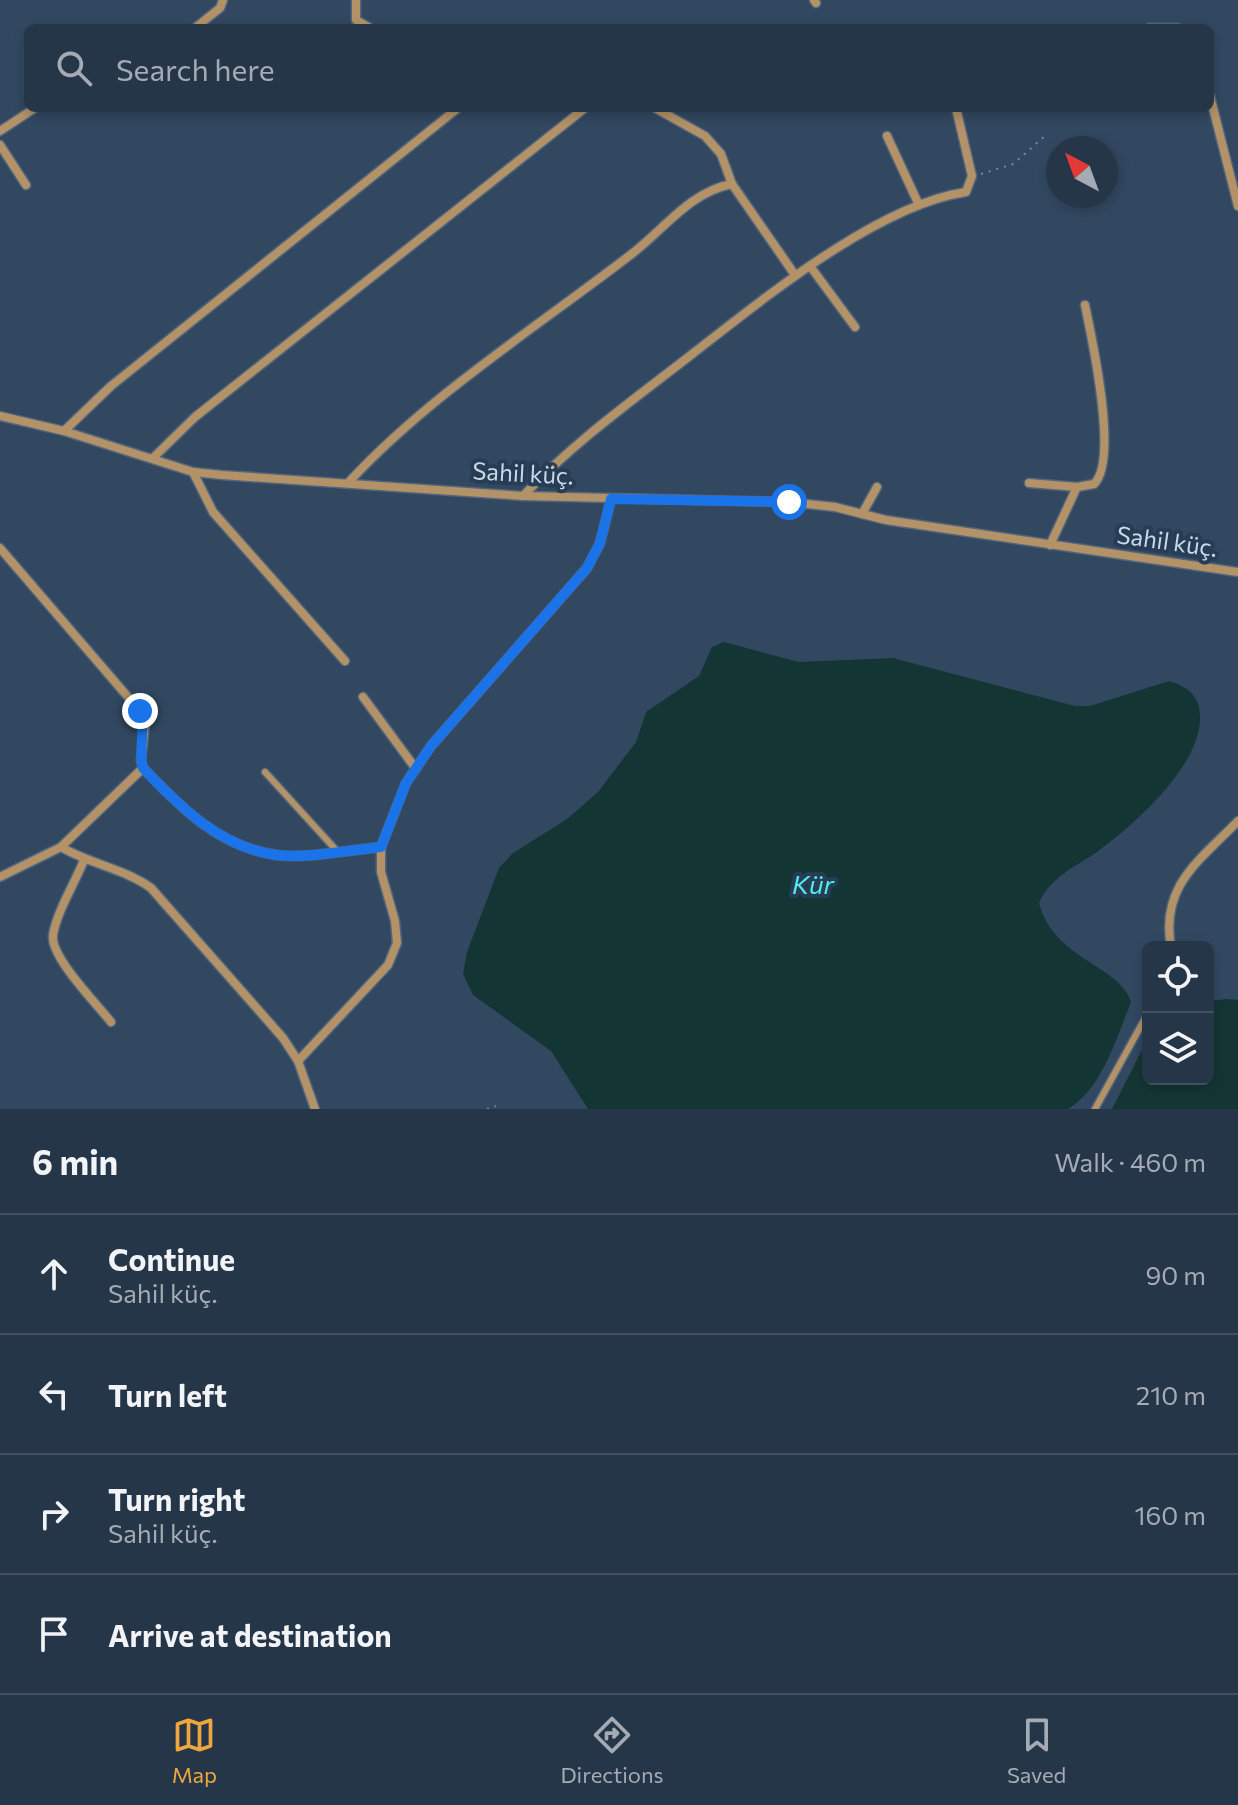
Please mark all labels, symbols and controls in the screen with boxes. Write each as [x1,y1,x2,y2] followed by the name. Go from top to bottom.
[24,24,1214,112] search box
[52,46,96,90] icon: search
[116,50,275,87] text: Search here
[1046,136,1118,208] north arrow
[472,455,574,490] street label: Sahil küç.
[771,484,807,520] route start
[1115,519,1219,562] street label: Sahil küç.
[122,693,158,729] route end
[792,868,836,899] water label: Kür
[1142,941,1214,1085] map controls
[1142,941,1214,1013] button: locate
[1142,1013,1214,1085] button: layers
[32,1140,118,1182] text: 6 min
[1054,1146,1206,1177] text: Walk · 460 m
[108,1240,235,1277] text: Continue
[32,1252,76,1296] icon: ahead
[1146,1259,1206,1290] text: 90 m
[108,1277,218,1308] text: Sahil küç.
[32,1372,76,1416] icon: left
[108,1376,227,1413] text: Turn left
[1136,1379,1206,1410] text: 210 m
[108,1480,245,1517] text: Turn right
[32,1492,76,1536] icon: right
[1134,1499,1206,1530] text: 160 m
[108,1517,218,1548] text: Sahil küç.
[32,1612,76,1656] icon: arrive
[108,1616,392,1653] text: Arrive at destination
[172,1713,217,1788] tab: Map
[560,1713,664,1788] tab: Directions
[1007,1713,1066,1788] tab: Saved

